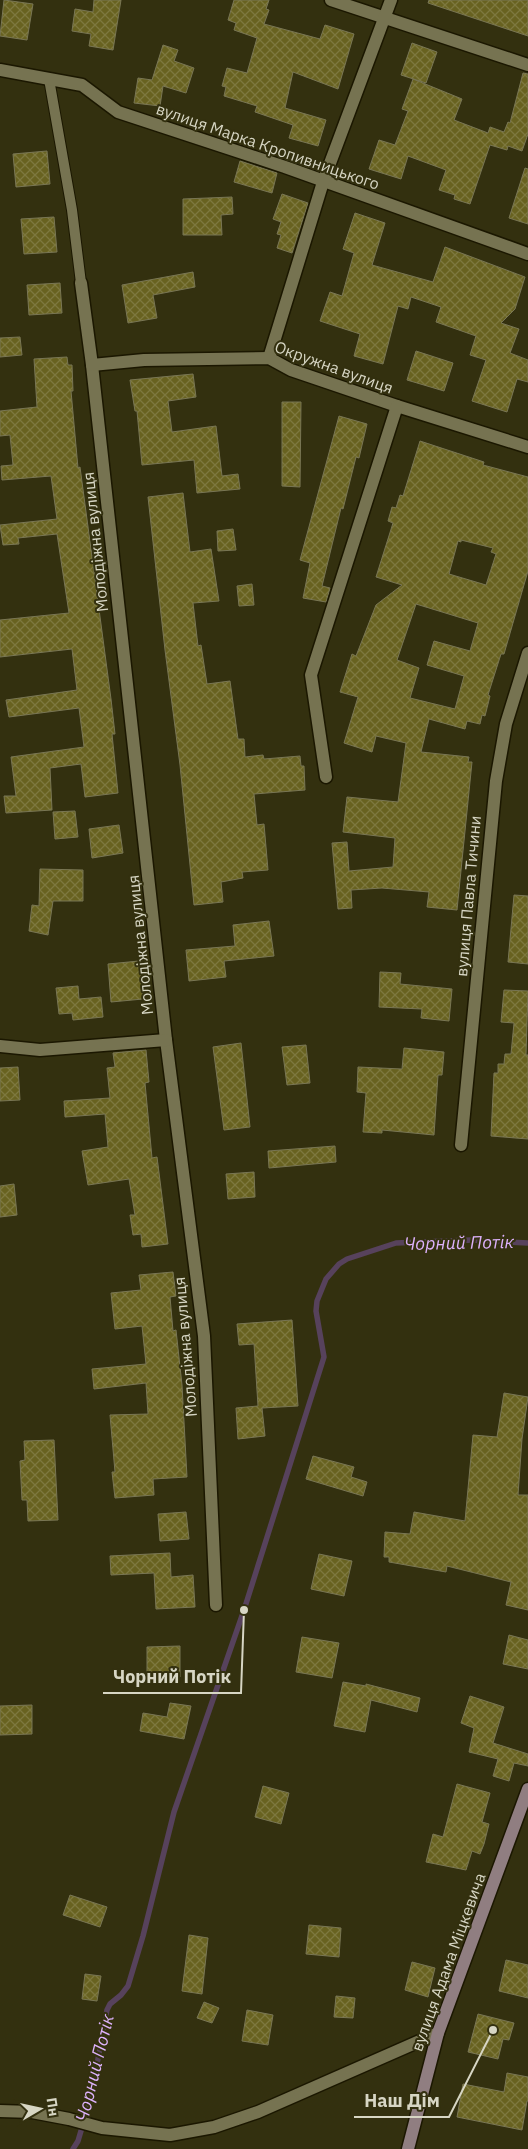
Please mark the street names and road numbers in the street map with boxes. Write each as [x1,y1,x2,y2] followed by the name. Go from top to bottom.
[154,98,382,194] street label: вулиця Марка Кропивницького
[272,336,396,398] street label: Окружна вулиця
[78,471,112,613] street label: Молодіжна вулиця
[451,815,485,977] street label: вулиця Павла Тичини
[123,874,157,1016] street label: Молодіжна вулиця
[169,1276,201,1418] street label: Молодіжна вулиця
[406,1870,490,2054] street label: вулиця Адама Міцкевича

